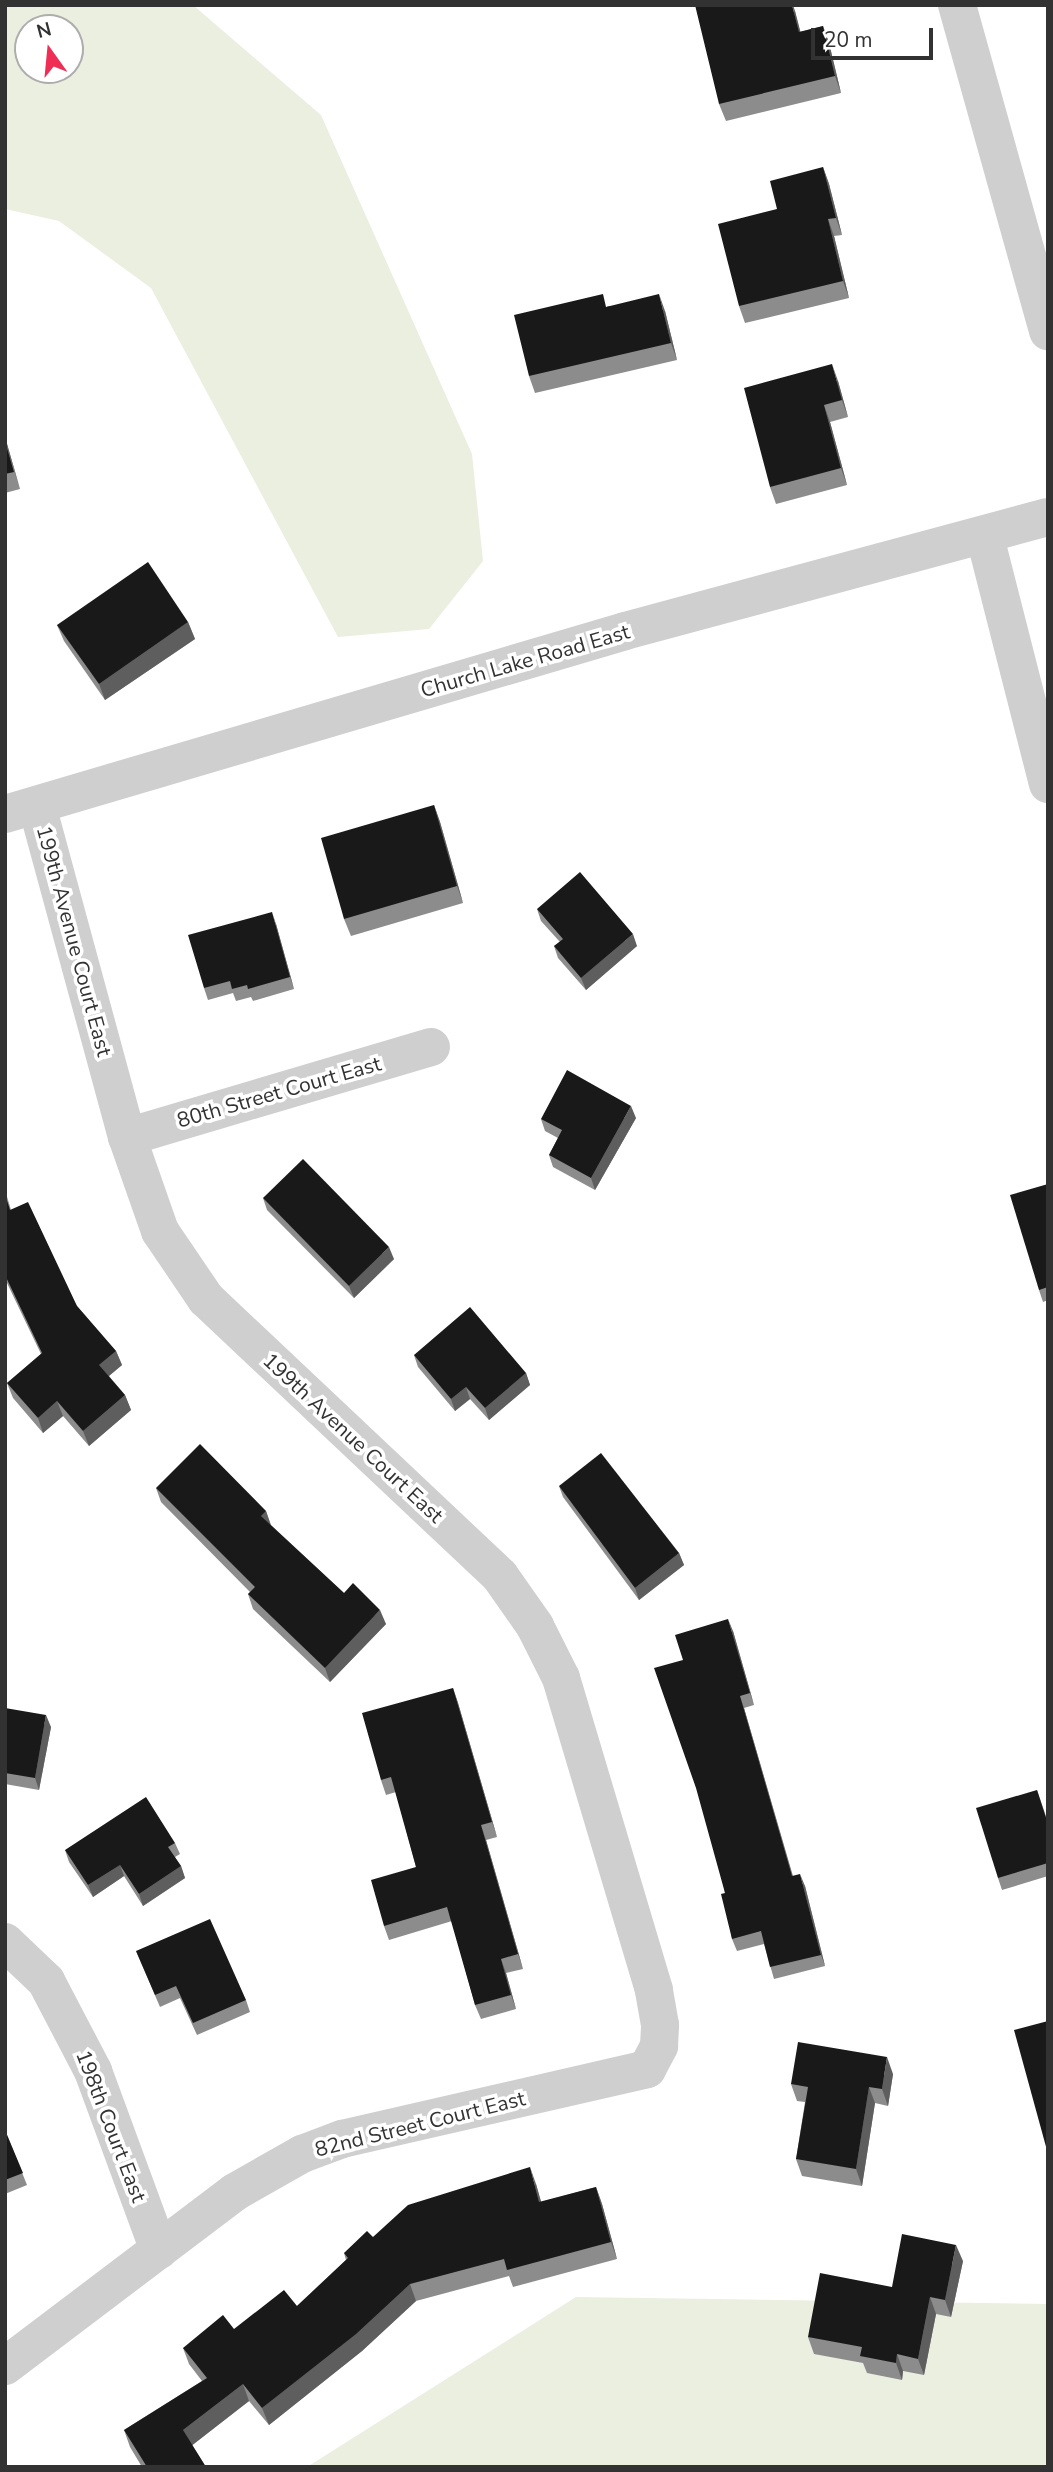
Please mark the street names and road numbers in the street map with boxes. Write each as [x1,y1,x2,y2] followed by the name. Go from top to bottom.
[418,619,632,703] street label: Church Lake Road East
[31,823,117,1059] street label: 199th Avenue Court East
[174,1051,384,1133] street label: 80th Street Court East
[258,1348,448,1528] street label: 199th Avenue Court East
[70,2046,152,2206] street label: 198th Court East
[312,2086,528,2162] street label: 82nd Street Court East

